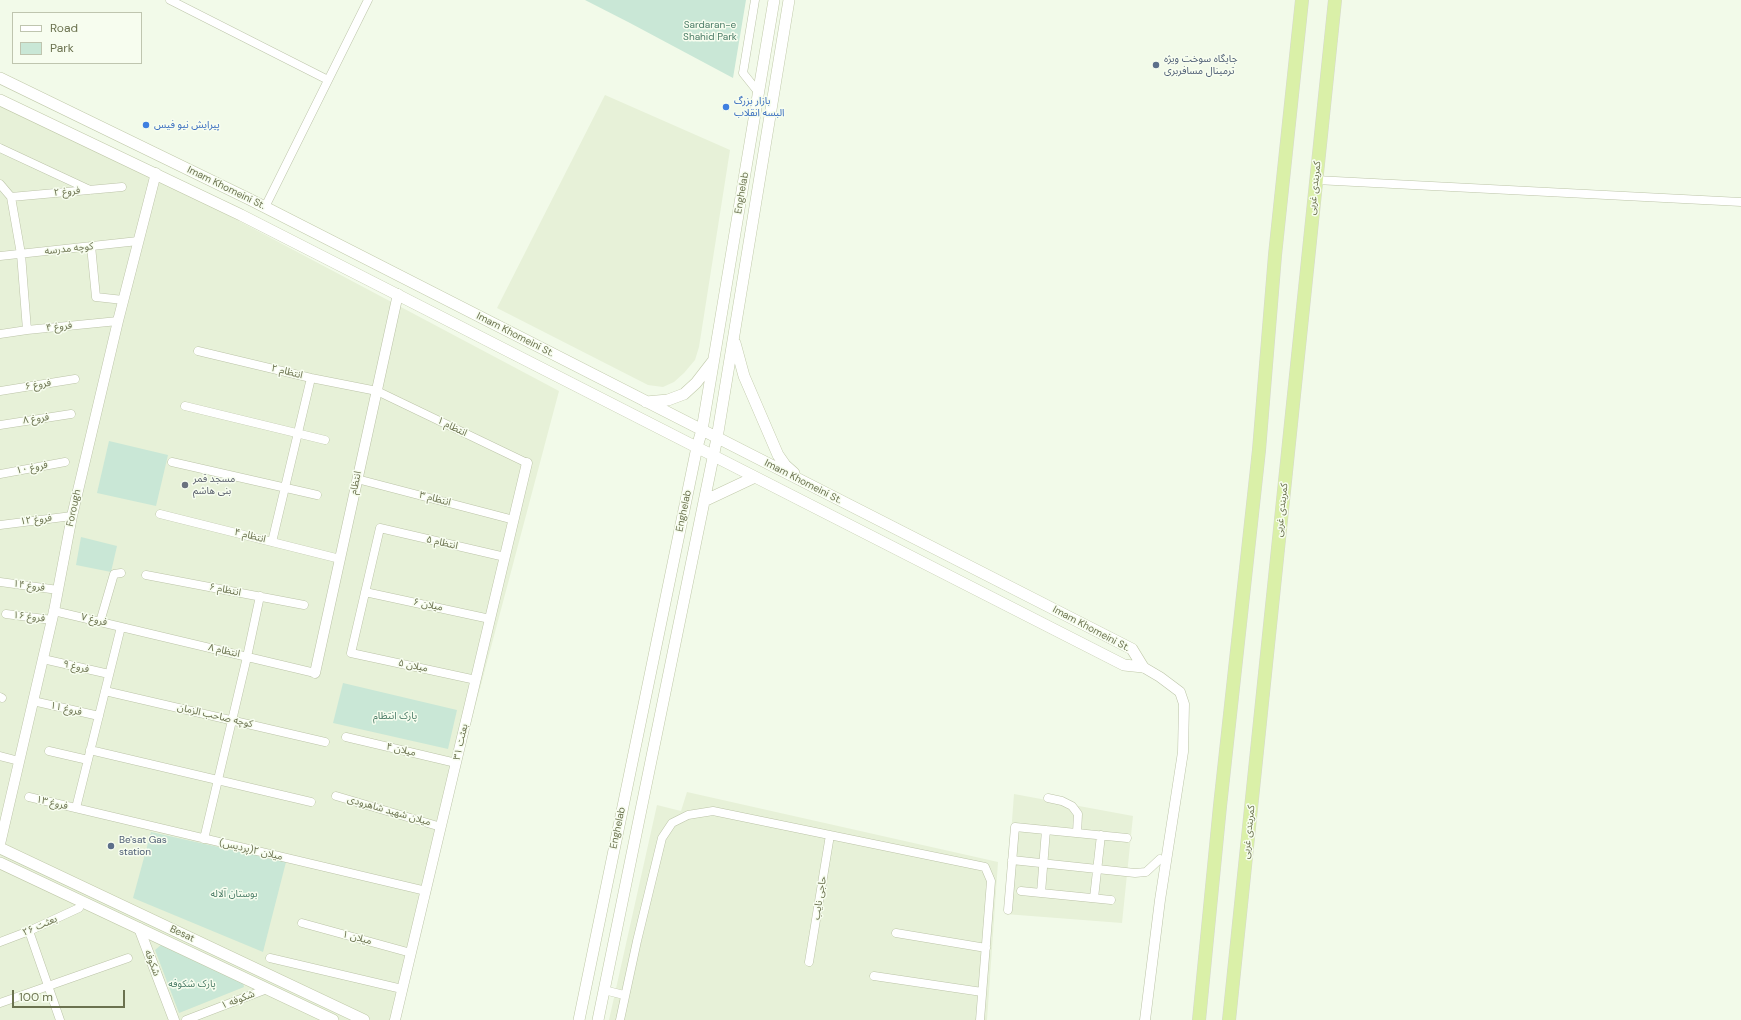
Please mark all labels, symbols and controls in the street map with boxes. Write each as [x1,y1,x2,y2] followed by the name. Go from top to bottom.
[12,12,142,64] legend
[683,19,737,42] park label: Sardaran-e Shahid Park
[50,20,78,36] text: Road
[50,40,74,56] text: Park
[1164,53,1238,76] place label: جایگاه سوخت ویژه ترمینال مسافربری
[1151,60,1161,70] marker: جایگاه سوخت ویژه ترمینال مسافربری
[734,95,784,118] place label: بازار بزرگ البسه انقلاب
[721,102,731,112] marker: بازار بزرگ البسه انقلاب
[154,119,220,131] place label: پیرایش نیو فیس
[141,120,151,130] marker: پیرایش نیو فیس
[1306,161,1324,215] street label: کمربندی غربی
[185,164,267,212] street label: Imam Khomeini St.
[732,171,752,215] street label: Enghelab
[53,185,81,199] street label: فروغ ۲
[44,240,94,258] street label: کوچه مدرسه
[474,310,556,360] street label: Imam Khomeini St.
[45,320,73,334] street label: فروغ ۴
[270,362,304,382] street label: انتظام ۲
[24,377,52,393] street label: فروغ ۶
[22,411,50,427] street label: فروغ ۸
[435,415,469,439] street label: انتظام ۱
[762,457,844,507] street label: Imam Khomeini St.
[15,459,49,477] street label: فروغ ۱۰
[348,470,364,496] street label: انتظام
[193,473,235,496] place label: مسجد قمر بنی هاشم
[180,480,190,490] marker: مسجد قمر بنی هاشم
[1273,483,1291,537] street label: کمربندی غربی
[64,488,84,528] street label: Forough
[418,489,452,509] street label: انتظام ۳
[674,489,694,533] street label: Enghelab
[19,512,53,528] street label: فروغ ۱۲
[233,526,267,546] street label: انتظام ۴
[425,534,459,552] street label: انتظام ۵
[12,578,46,594] street label: فروغ ۱۴
[208,581,242,599] street label: انتظام ۶
[412,596,444,614] street label: میلان ۶
[1051,604,1131,654] street label: Imam Khomeini St.
[12,609,46,625] street label: فروغ ۱۶
[80,611,108,629] street label: فروغ ۷
[207,642,241,660] street label: انتظام ۸
[397,657,429,675] street label: میلان ۵
[62,658,90,676] street label: فروغ ۹
[49,700,83,718] street label: فروغ ۱۱
[176,701,254,731] street label: کوچه صاحب الزمان
[373,710,417,722] park label: پارک انتظام
[451,723,471,761] street label: بعثت ۳۱
[385,741,417,759] street label: میلان ۴
[346,793,432,829] street label: میلان شهید شاهرودی
[35,794,69,812] street label: فروغ ۱۳
[1240,805,1258,859] street label: کمربندی غربی
[608,806,628,850] street label: Enghelab
[119,834,167,858] place label: Be'sat Gas station
[218,837,284,863] street label: میلان ۲(پردیس)
[106,841,116,851] marker: Be'sat Gas station
[811,875,829,921] street label: حاجی نایب
[210,888,258,900] park label: بوستان آلاله
[21,913,59,939] street label: بعثت ۲۶
[168,923,196,945] street label: Besat
[341,928,373,948] street label: میلان ۱
[142,948,162,978] street label: شکوفه
[168,978,216,990] park label: پارک شکوفه
[14,982,127,1008] scale bar
[219,988,257,1012] street label: شکوفه ۱
[19,989,53,1005] text: 100 m

